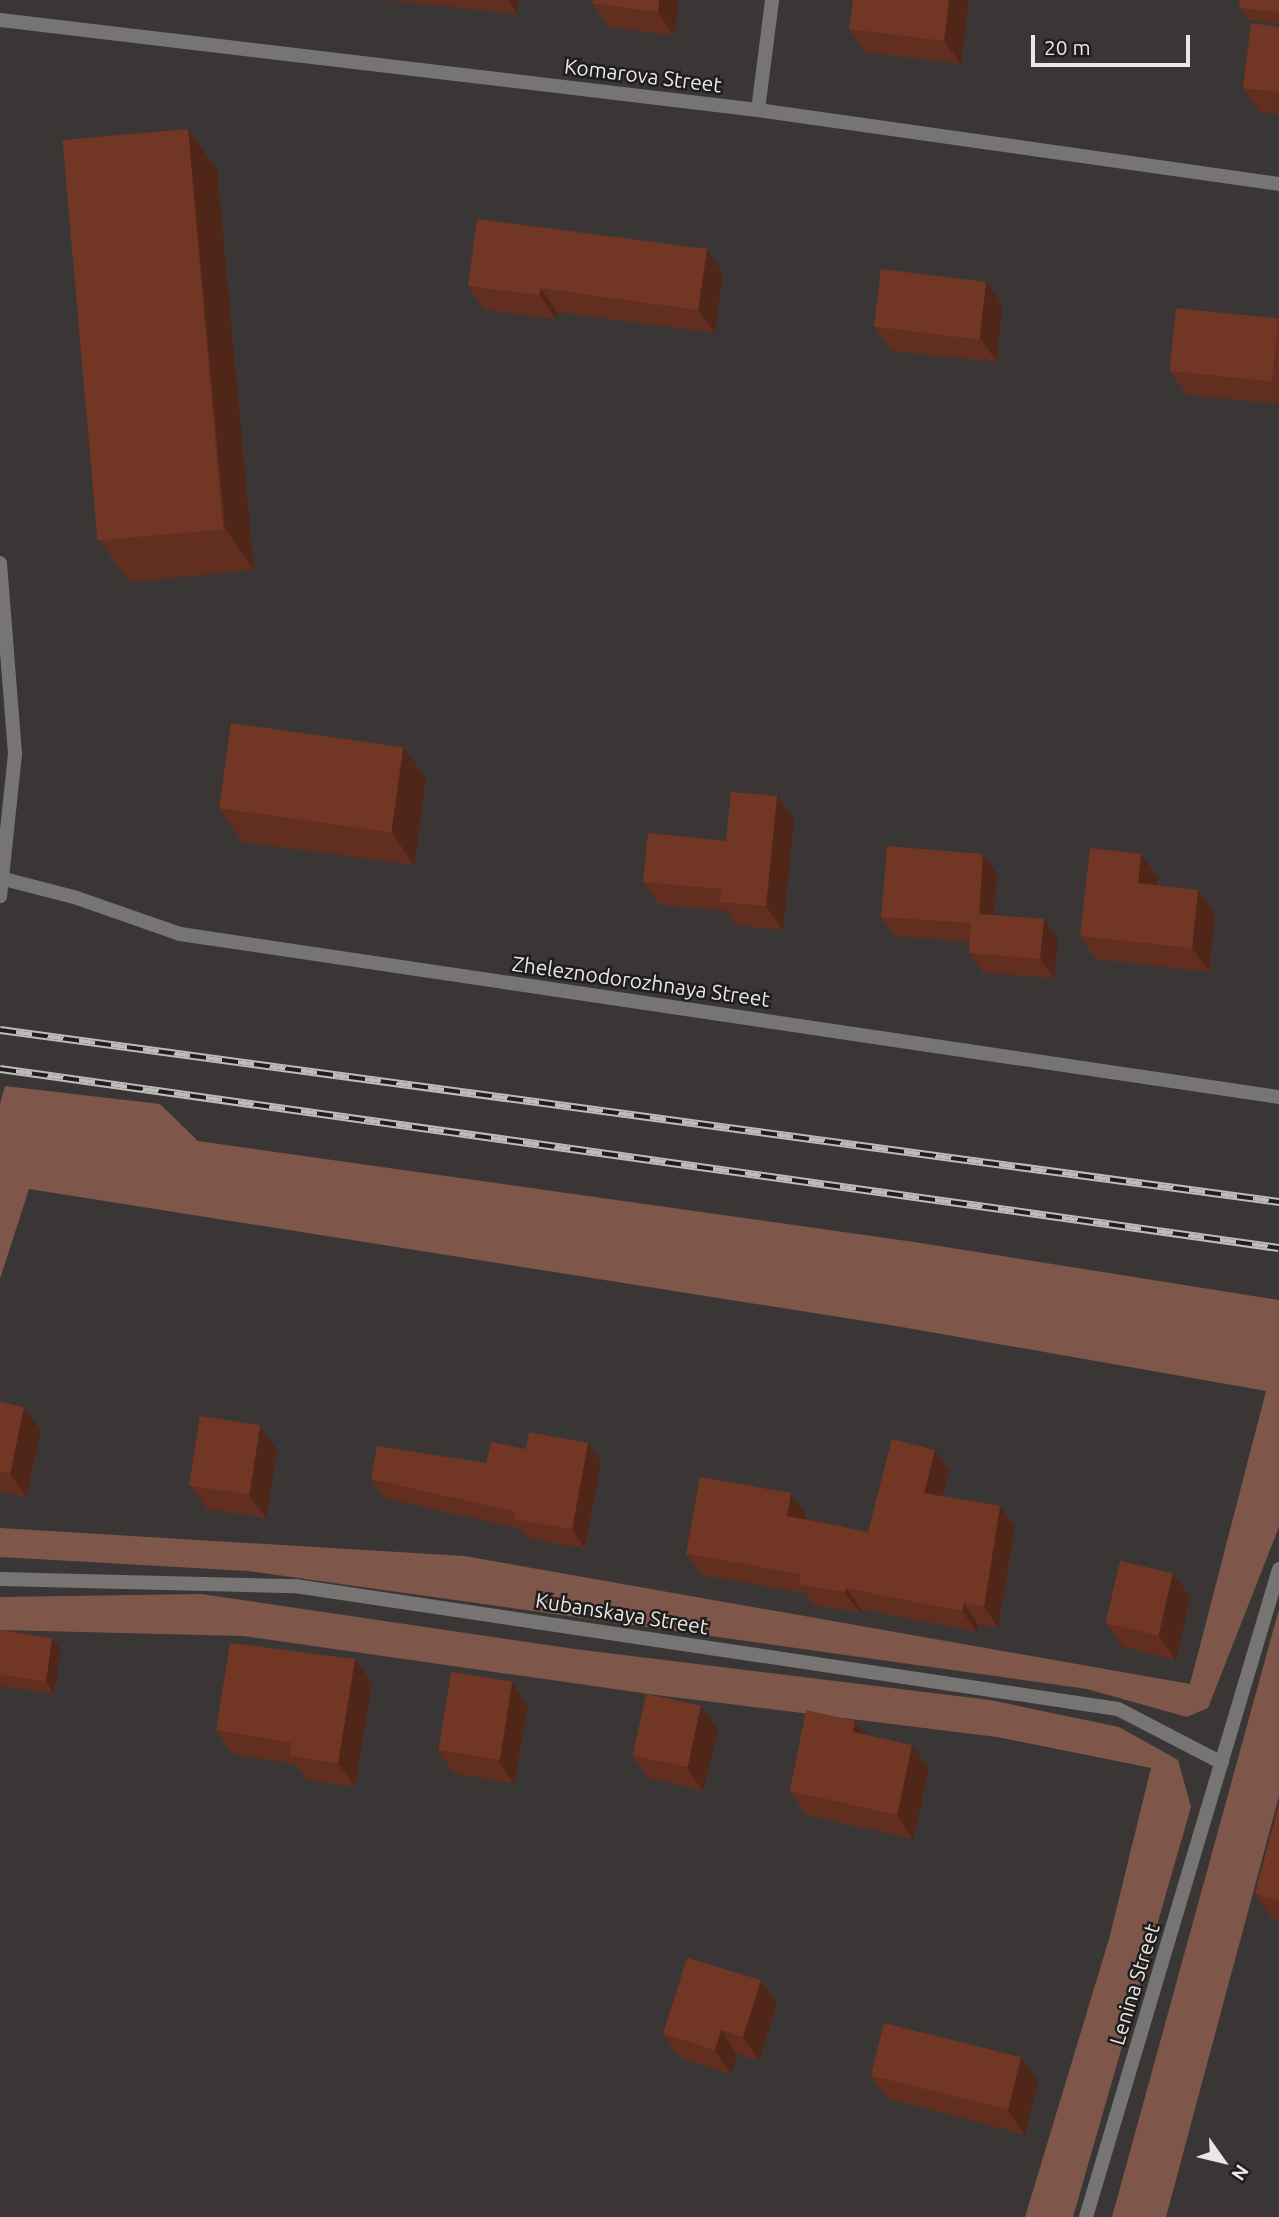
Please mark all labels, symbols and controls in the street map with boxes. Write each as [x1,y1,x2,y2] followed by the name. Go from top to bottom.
[1034,21,1193,65] scale bar
[1044,35,1091,59] text: 20 m
[563,53,723,97] street label: Komarova Street
[511,950,771,1012] street label: Zheleznodorozhnaya Street
[534,1587,710,1639] street label: Kubanskaya Street
[1104,1920,1164,2048] street label: Lenina Street
[1188,2126,1258,2196] north arrow
[1227,2161,1253,2185] text: N

